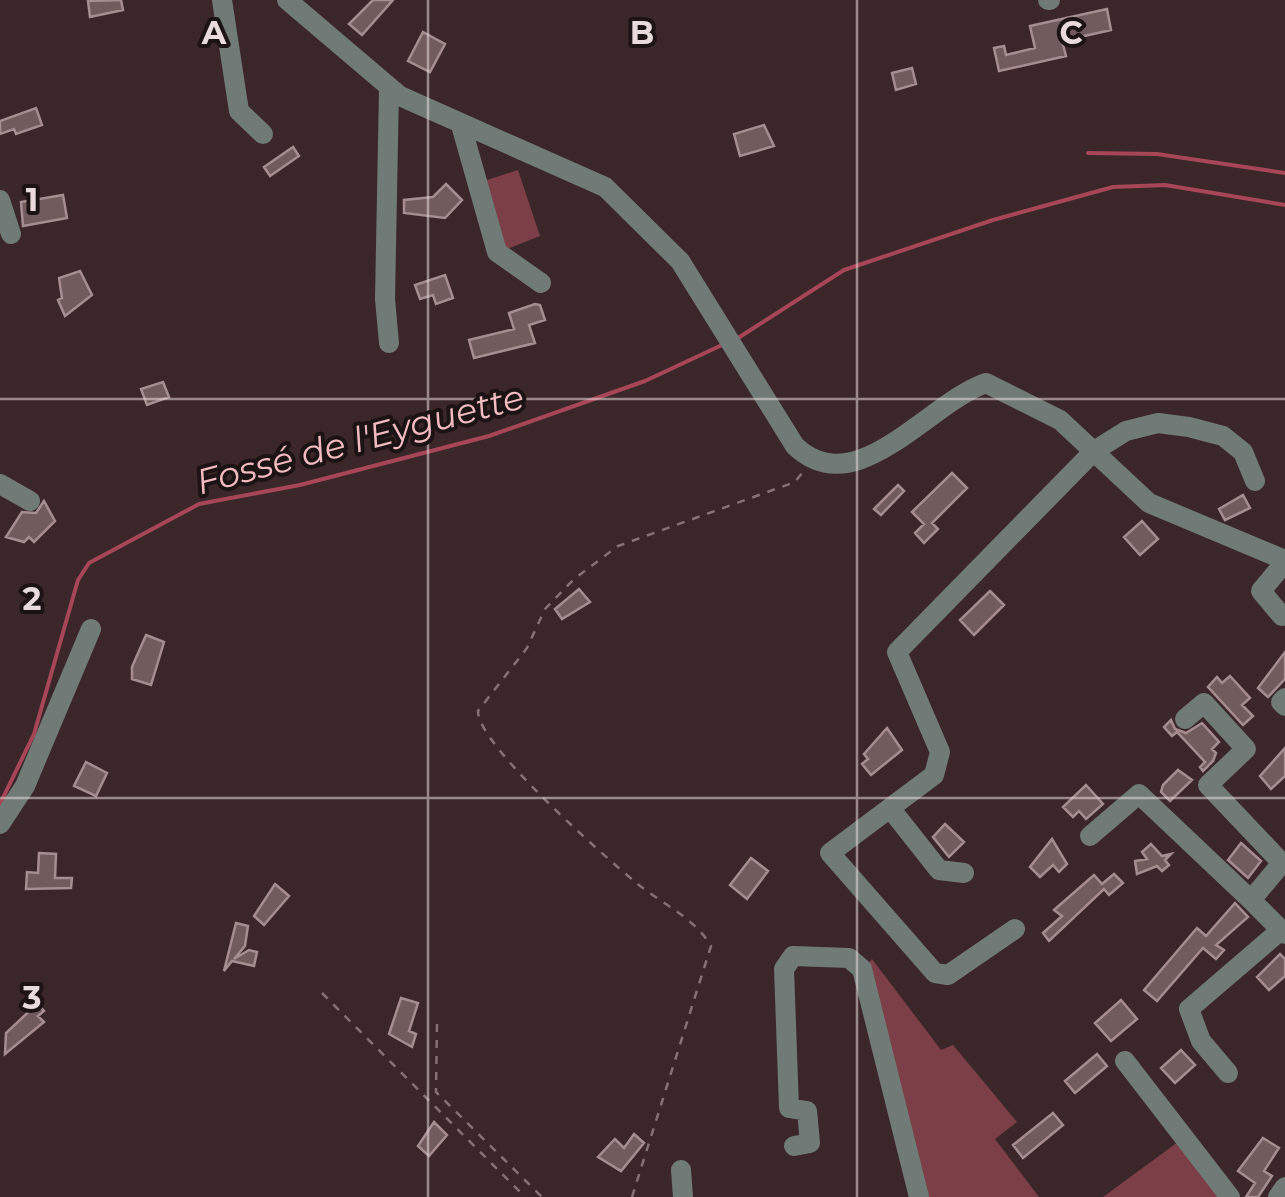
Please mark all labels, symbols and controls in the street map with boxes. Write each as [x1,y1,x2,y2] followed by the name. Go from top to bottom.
[201,13,227,52] text: A
[630,13,654,52] text: B
[1059,13,1083,52] text: C
[26,180,38,219] text: 1
[191,375,529,503] water label: Fossé de l'Eyguette
[23,579,41,618] text: 2
[22,978,41,1017] text: 3

